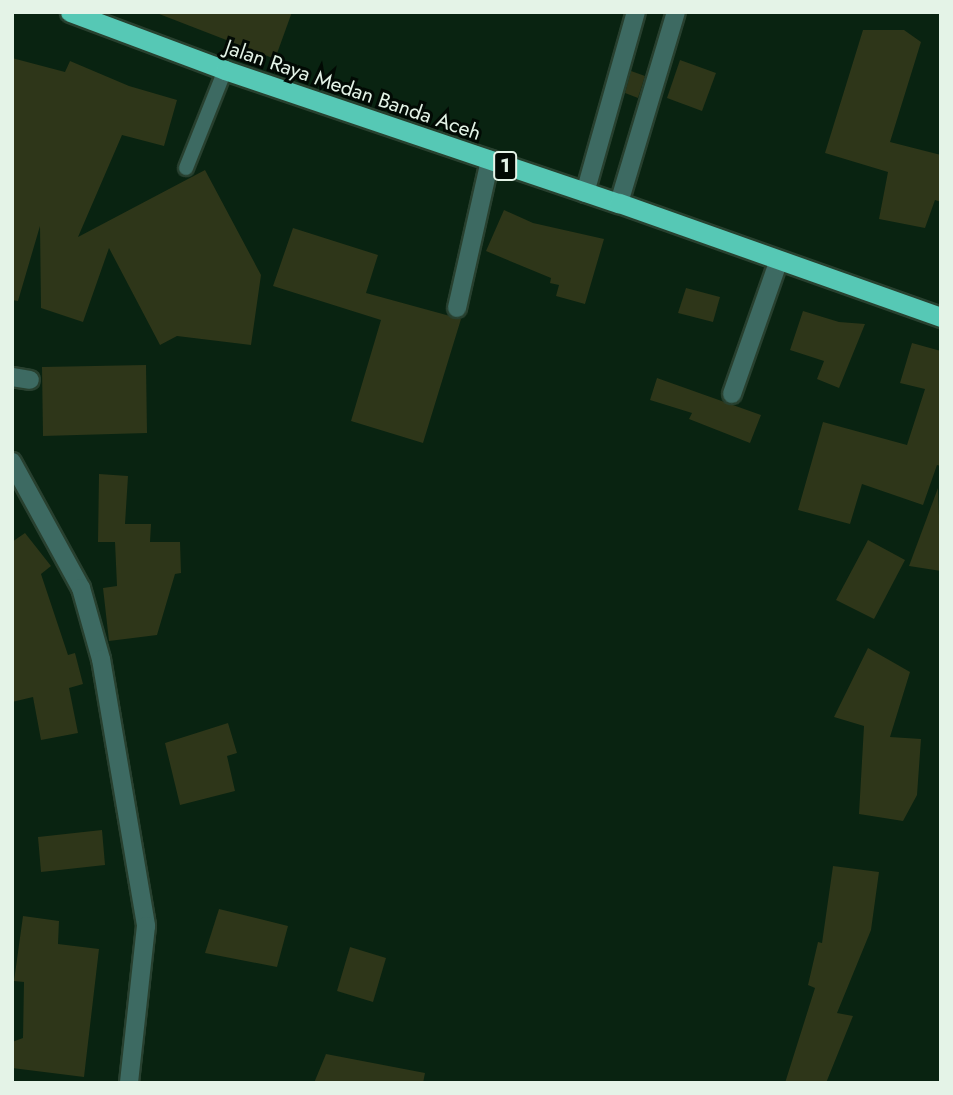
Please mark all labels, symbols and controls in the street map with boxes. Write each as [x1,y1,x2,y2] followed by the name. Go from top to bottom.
[222,34,484,146] street label: Jalan Raya Medan Banda Aceh
[493,150,517,182] road number: 1

